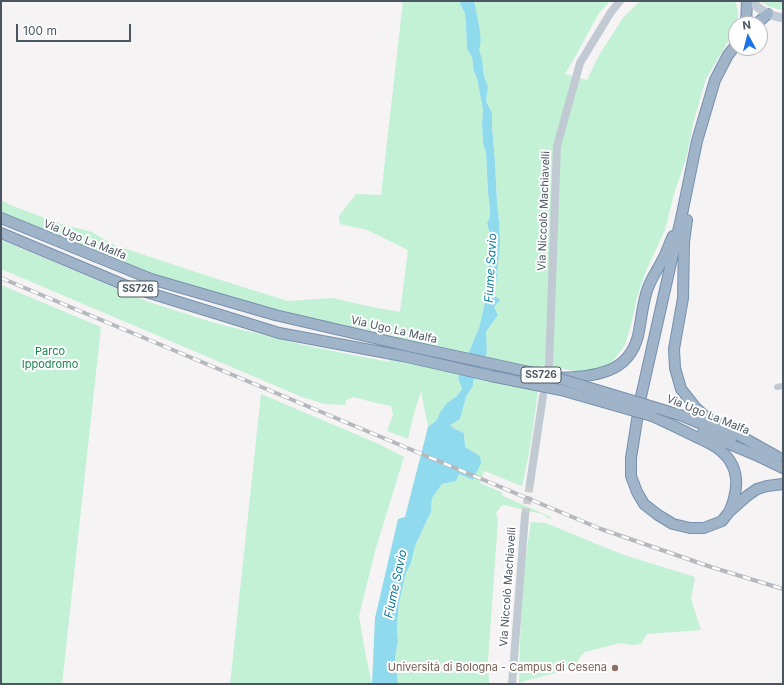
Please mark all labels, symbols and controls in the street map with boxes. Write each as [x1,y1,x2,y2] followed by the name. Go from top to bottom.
[18,16,133,42] scale bar
[728,16,768,56] north arrow
[742,18,752,33] text: N
[23,23,57,38] text: 100 m
[535,151,553,271] street label: Via Niccolò Machiavelli
[42,217,128,263] street label: Via Ugo La Malfa
[482,233,500,303] water label: Fiume Savio
[118,281,158,297] road number: SS726
[349,314,439,346] street label: Via Ugo La Malfa
[22,345,78,371] park label: Parco Ippodromo
[521,367,561,383] road number: SS726
[665,392,751,438] street label: Via Ugo La Malfa
[497,527,519,647] street label: Via Niccolò Machiavelli
[382,548,410,620] water label: Fiume Savio
[388,661,607,675] place label: Università di Bologna - Campus di Cesena
[610,663,620,673] marker: Università di Bologna - Campus di Cesena

